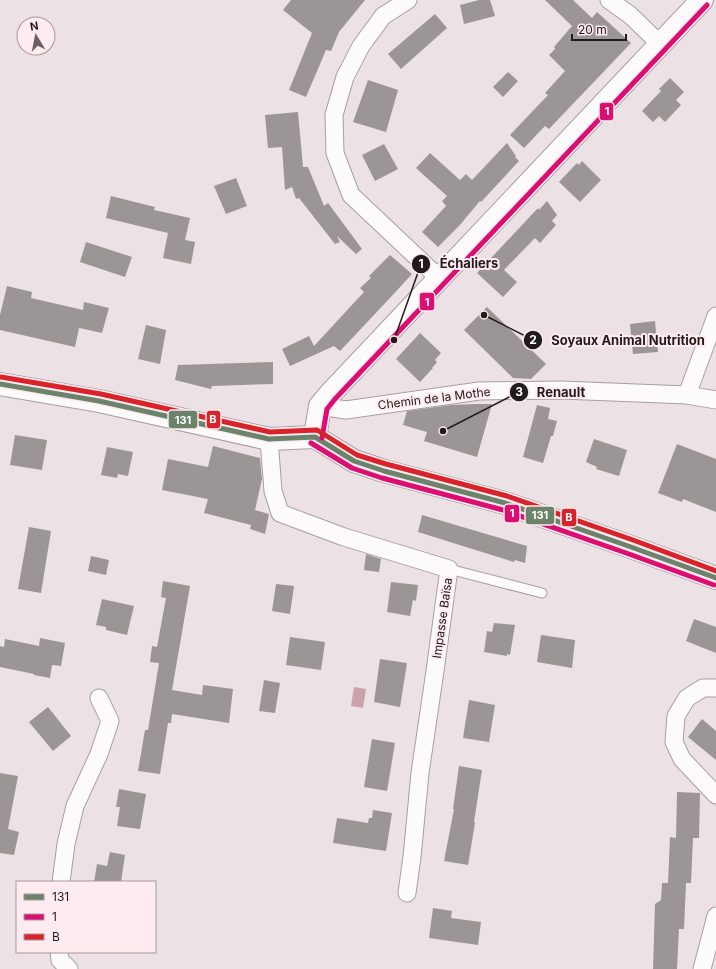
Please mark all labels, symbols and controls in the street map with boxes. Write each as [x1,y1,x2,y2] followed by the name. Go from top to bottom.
[16,16,56,56] north arrow
[572,16,626,42] scale bar
[29,19,40,34] text: N
[578,22,607,37] text: 20 m
[599,102,614,121] line badge: 1
[605,104,610,118] text: 1
[411,251,506,276] callout: Échaliers
[440,255,498,271] text: Échaliers
[418,256,424,271] text: 1
[419,292,435,311] line badge: 1
[425,295,430,309] text: 1
[523,328,713,353] callout: Soyaux Animal Nutrition
[529,332,537,347] text: 2
[551,332,705,348] text: Soyaux Animal Nutrition
[509,380,593,405] callout: Renault
[377,384,491,412] street label: Chemin de la Mothe
[515,384,523,399] text: 3
[537,384,585,400] text: Renault
[168,410,198,429] line badge: 131
[206,410,221,429] line badge: B
[209,412,217,426] text: B
[175,413,192,427] text: 131
[504,504,520,523] line badge: 1
[510,506,515,520] text: 1
[525,506,555,525] line badge: 131
[532,508,549,522] text: 131
[561,508,577,527] line badge: B
[565,510,573,524] text: B
[429,577,455,659] street label: Impasse Baïsa
[16,881,156,953] legend
[52,889,69,904] text: 131
[52,909,57,924] text: 1
[52,929,60,944] text: B

